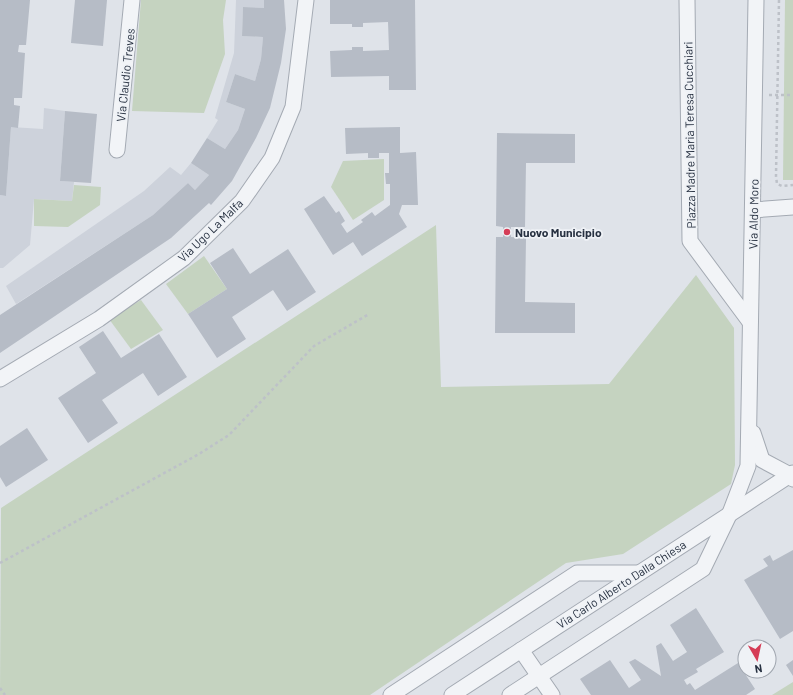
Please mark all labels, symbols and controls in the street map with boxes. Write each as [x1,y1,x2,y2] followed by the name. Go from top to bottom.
[113,27,137,123] street label: Via Claudio Treves
[680,41,698,229] street label: Piazza Madre Maria Teresa Cucchiari
[745,179,761,249] street label: Via Aldo Moro
[175,196,245,264] street label: Via Ugo La Malfa
[515,225,602,239] place label: Nuovo Municipio
[502,227,512,237] marker: Nuovo Municipio
[554,537,688,631] street label: Via Carlo Alberto Dalla Chiesa
[737,639,777,679] north arrow
[754,662,763,676] text: N

